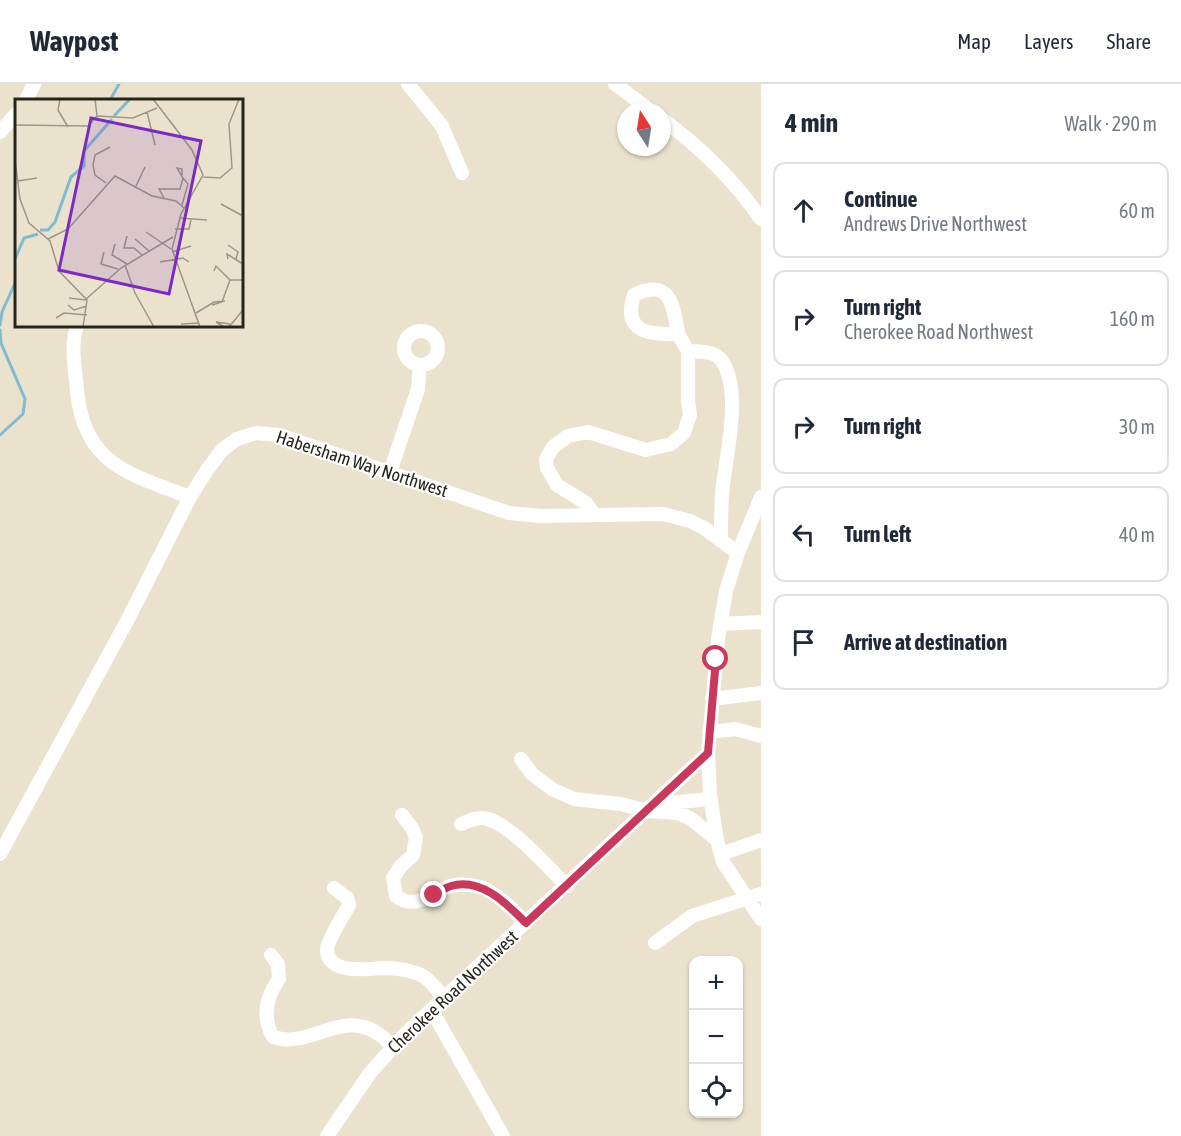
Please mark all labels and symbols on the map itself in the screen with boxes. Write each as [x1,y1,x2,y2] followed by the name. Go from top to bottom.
[15,99,243,327] inset map
[617,102,671,156] north arrow
[274,426,450,501] street label: Habersham Way Northwest
[702,645,728,671] route start
[420,881,446,907] route end
[383,926,522,1057] street label: Cherokee Road Northwest

